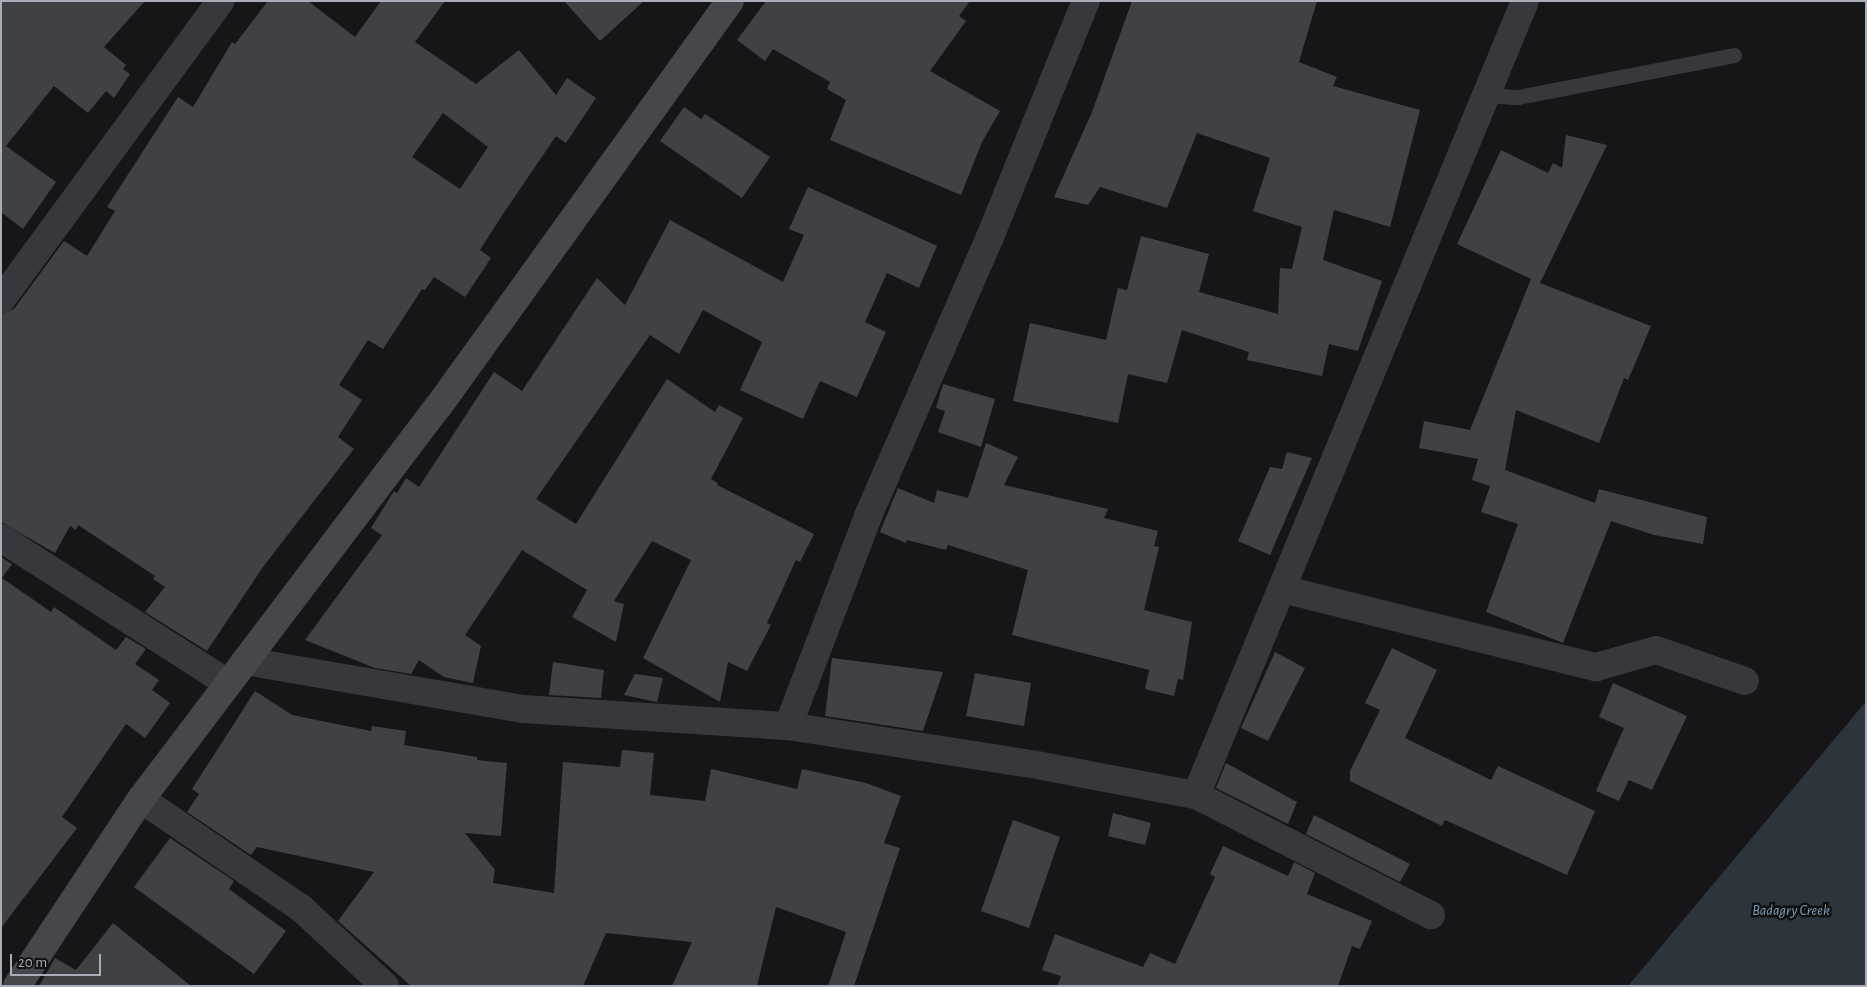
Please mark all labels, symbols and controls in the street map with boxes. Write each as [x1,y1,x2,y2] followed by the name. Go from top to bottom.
[1752,902,1830,920] water label: Badagry Creek
[12,944,104,976] scale bar
[18,955,47,970] text: 20 m

